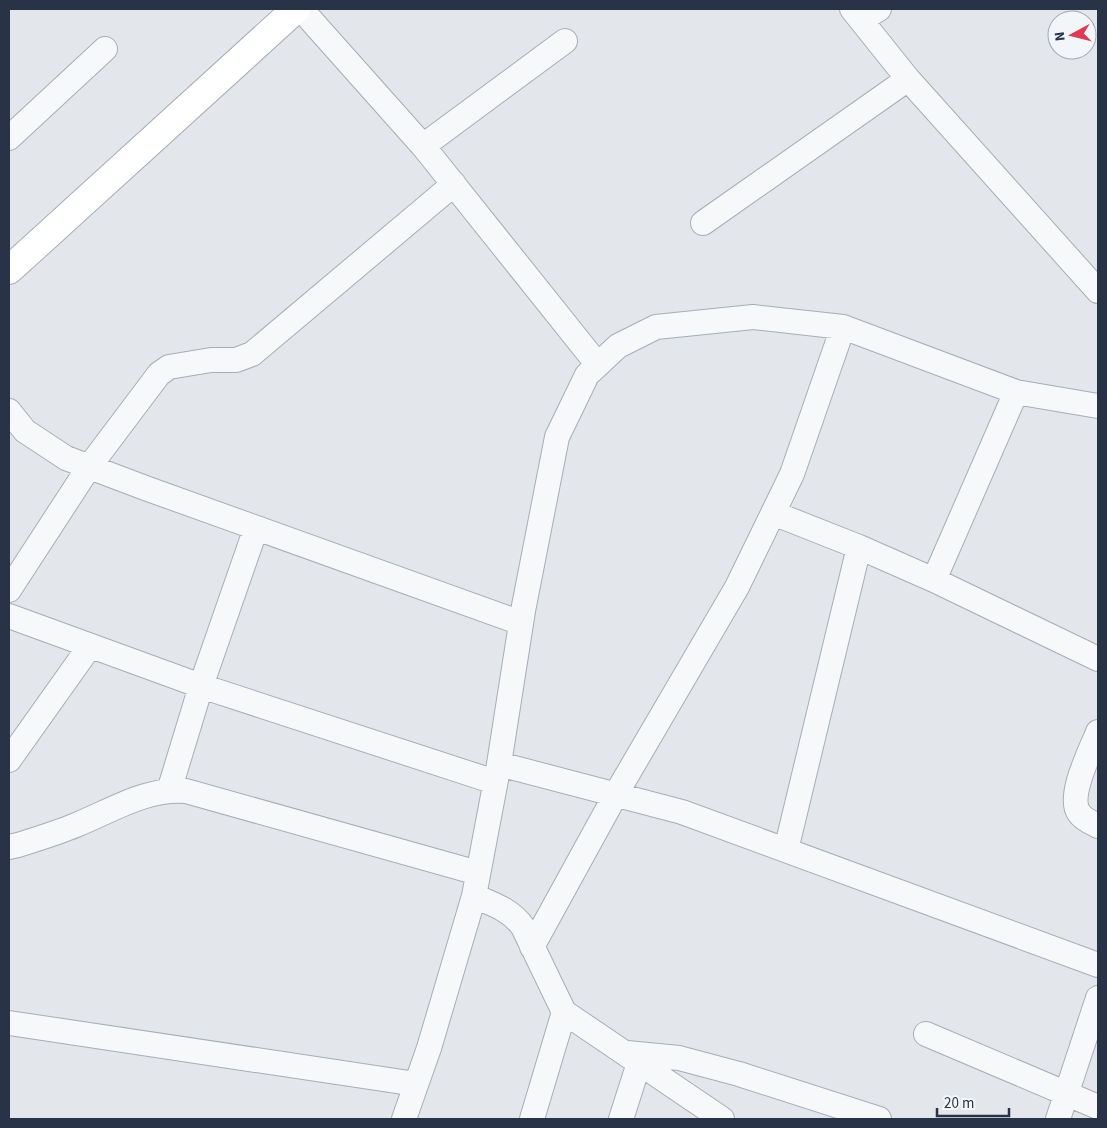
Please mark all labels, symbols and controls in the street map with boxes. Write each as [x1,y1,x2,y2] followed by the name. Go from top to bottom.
[1047,10,1097,60] north arrow
[1050,31,1071,42] text: N
[937,1086,1010,1118] scale bar
[944,1093,974,1114] text: 20 m

